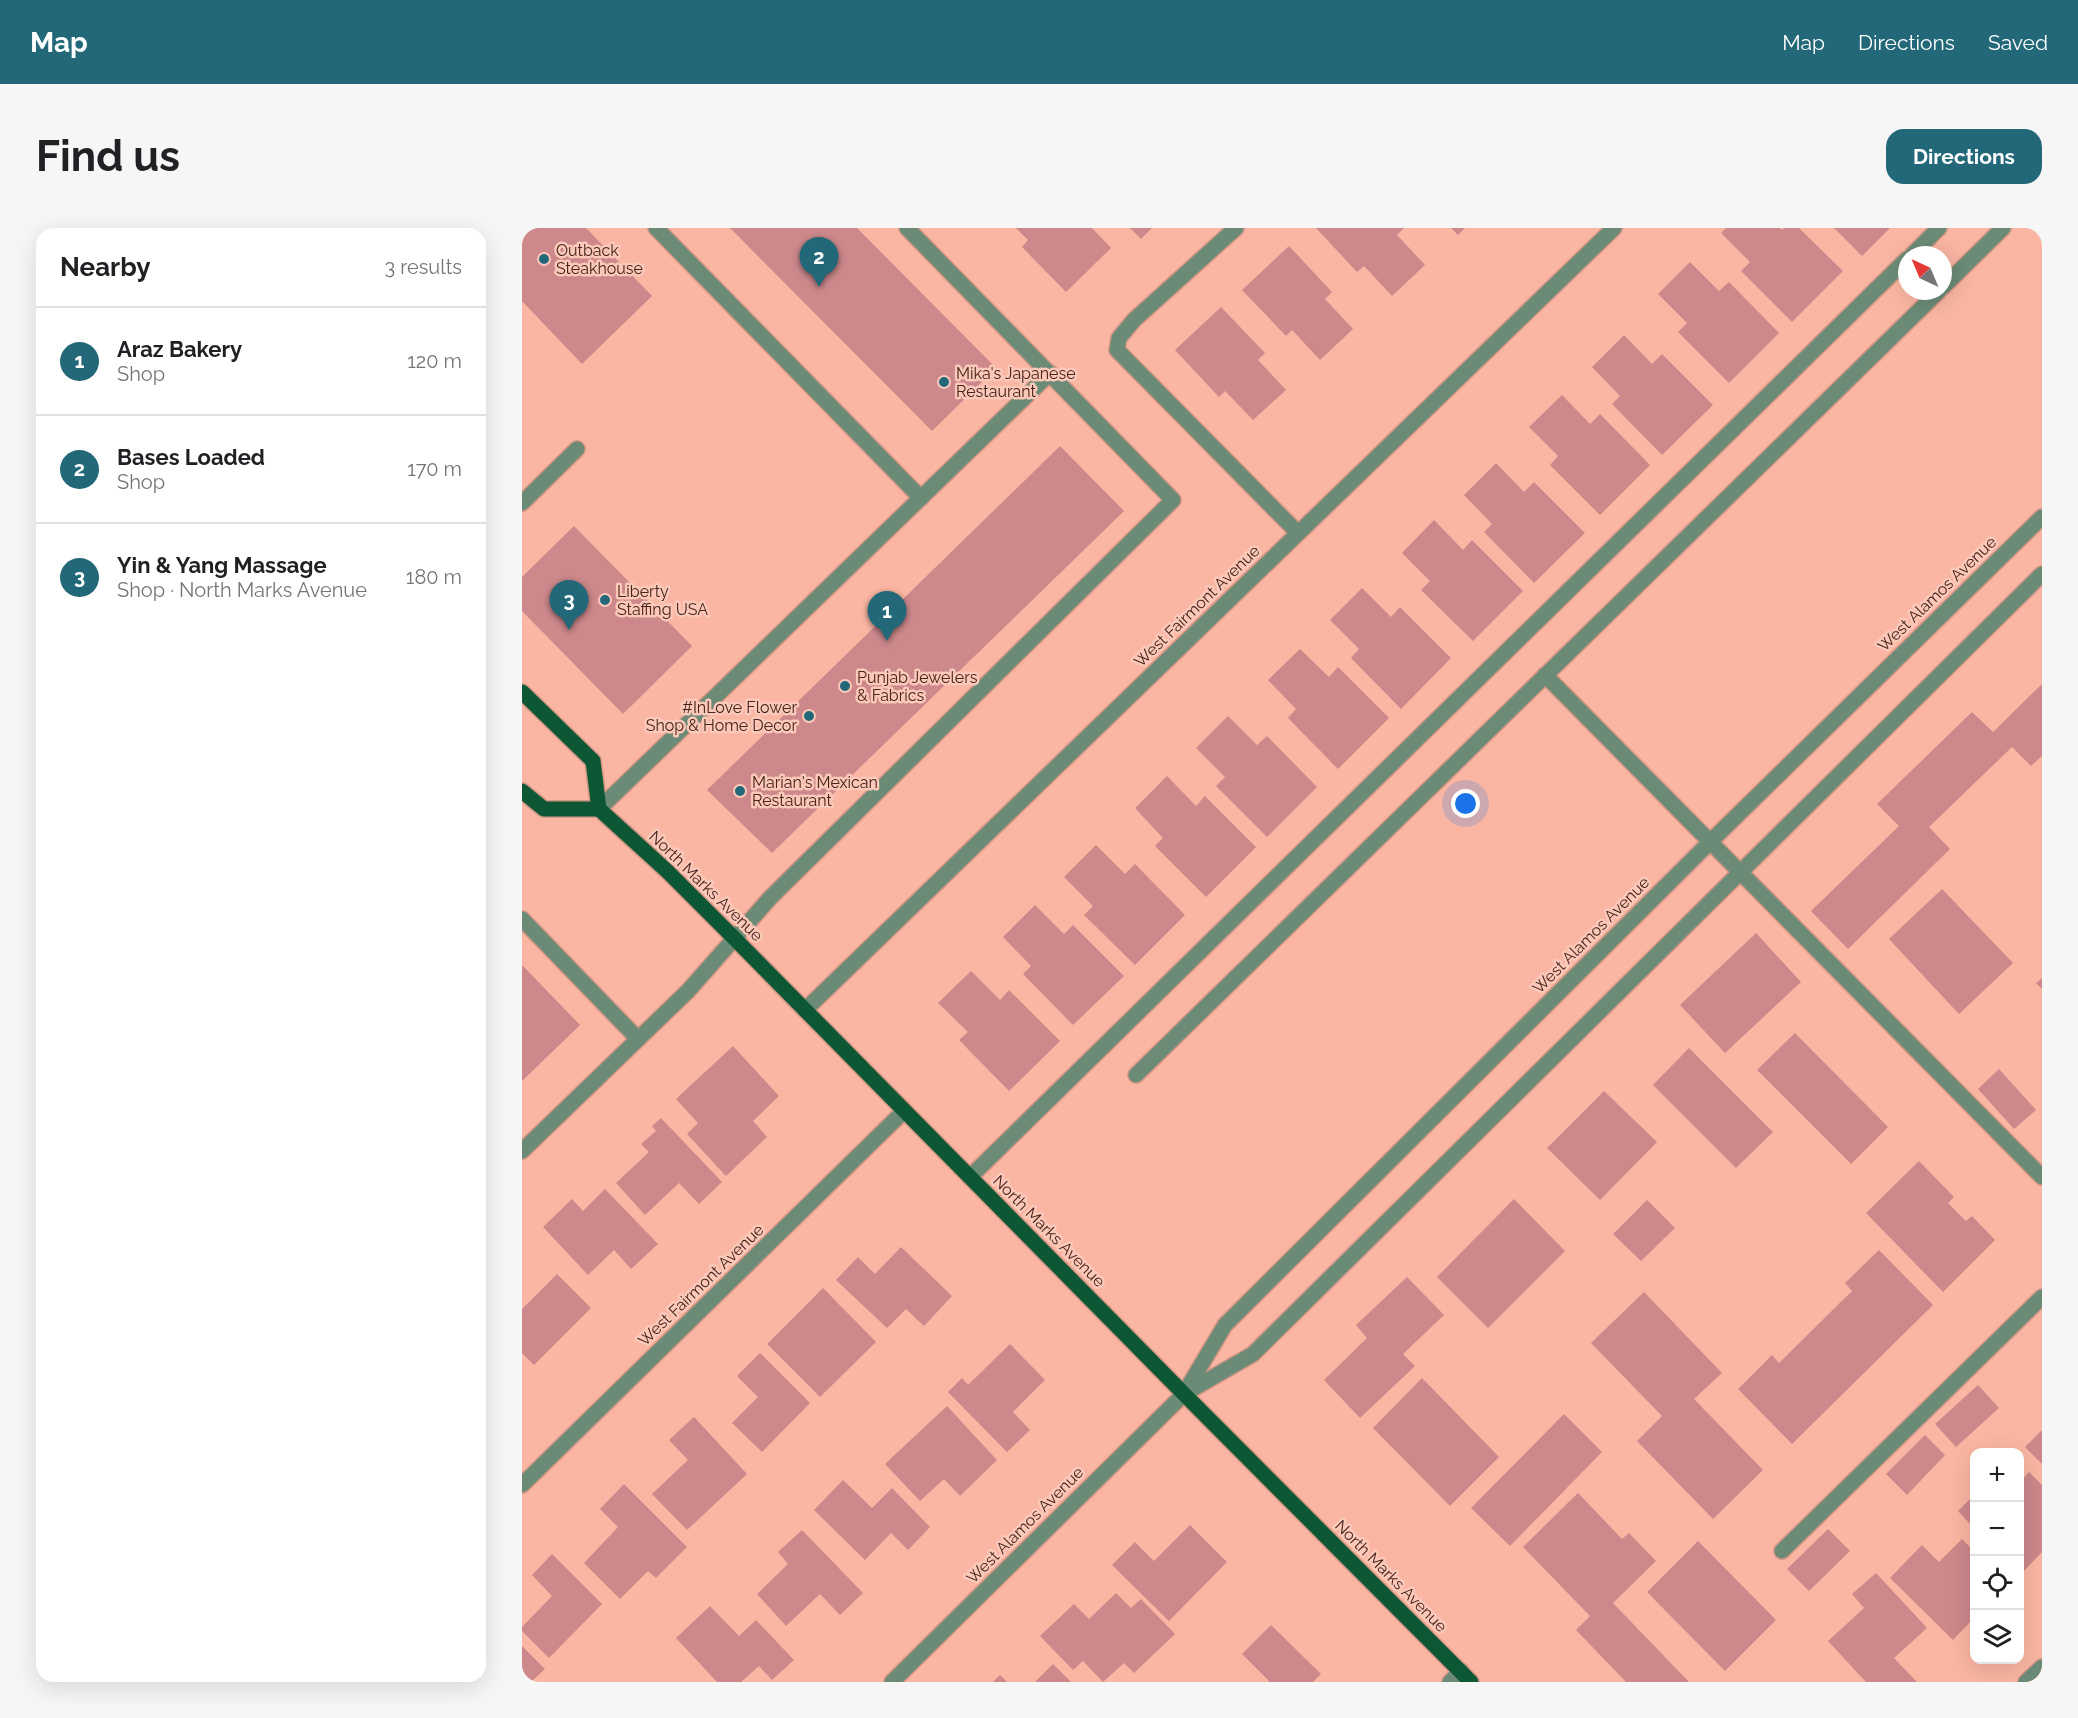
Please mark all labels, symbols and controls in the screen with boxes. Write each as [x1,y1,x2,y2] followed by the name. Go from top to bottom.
[30,26,88,59] text: Map
[1782,30,1825,55] text: Map
[1858,30,1955,55] text: Directions
[1988,30,2048,55] text: Saved
[1886,129,2042,184] button: Directions
[36,132,180,181] text: Find us
[800,238,838,287] pin: 2
[556,241,643,278] place label: Outback Steakhouse
[1898,246,1952,300] north arrow
[60,252,150,282] text: Nearby
[537,252,551,266] marker: Outback Steakhouse
[384,255,462,279] text: 3 results
[117,336,242,362] text: Araz Bakery
[75,349,84,373] text: 1
[407,349,462,373] text: 120 m
[117,362,165,386] text: Shop
[956,364,1076,401] place label: Mika's Japanese Restaurant
[937,375,951,389] marker: Mika's Japanese Restaurant
[117,444,265,470] text: Bases Loaded
[74,457,85,481] text: 2
[407,457,462,481] text: 170 m
[117,470,165,494] text: Shop
[1874,533,2000,655] street label: West Alamos Avenue
[1130,541,1264,671] street label: West Fairmont Avenue
[117,552,327,578] text: Yin & Yang Massage
[74,565,85,589] text: 3
[406,565,462,589] text: 180 m
[117,578,367,602] text: Shop · North Marks Avenue
[550,580,588,630] pin: 3
[617,582,708,619] place label: Liberty Staffing USA
[868,592,907,641] pin: 1
[598,593,612,607] marker: Liberty Staffing USA
[857,668,978,705] place label: Punjab Jewelers & Fabrics
[838,679,852,693] marker: Punjab Jewelers & Fabrics
[646,698,797,735] place label: #InLove Flower Shop & Home Decor
[802,709,816,723] marker: #InLove Flower Shop & Home Decor
[752,773,878,810] place label: Marian's Mexican Restaurant
[733,784,747,798] marker: Marian's Mexican Restaurant
[1451,789,1480,818] your location
[645,827,767,945] street label: North Marks Avenue
[1529,873,1653,997] street label: West Alamos Avenue
[989,1171,1109,1291] street label: North Marks Avenue
[634,1220,768,1350] street label: West Fairmont Avenue
[1970,1448,2024,1664] map controls
[1970,1448,2024,1502] button: +
[963,1463,1087,1587] street label: West Alamos Avenue
[1970,1502,2024,1556] button: −
[1331,1516,1451,1636] street label: North Marks Avenue
[1970,1556,2024,1610] button: locate
[1970,1610,2024,1664] button: layers

